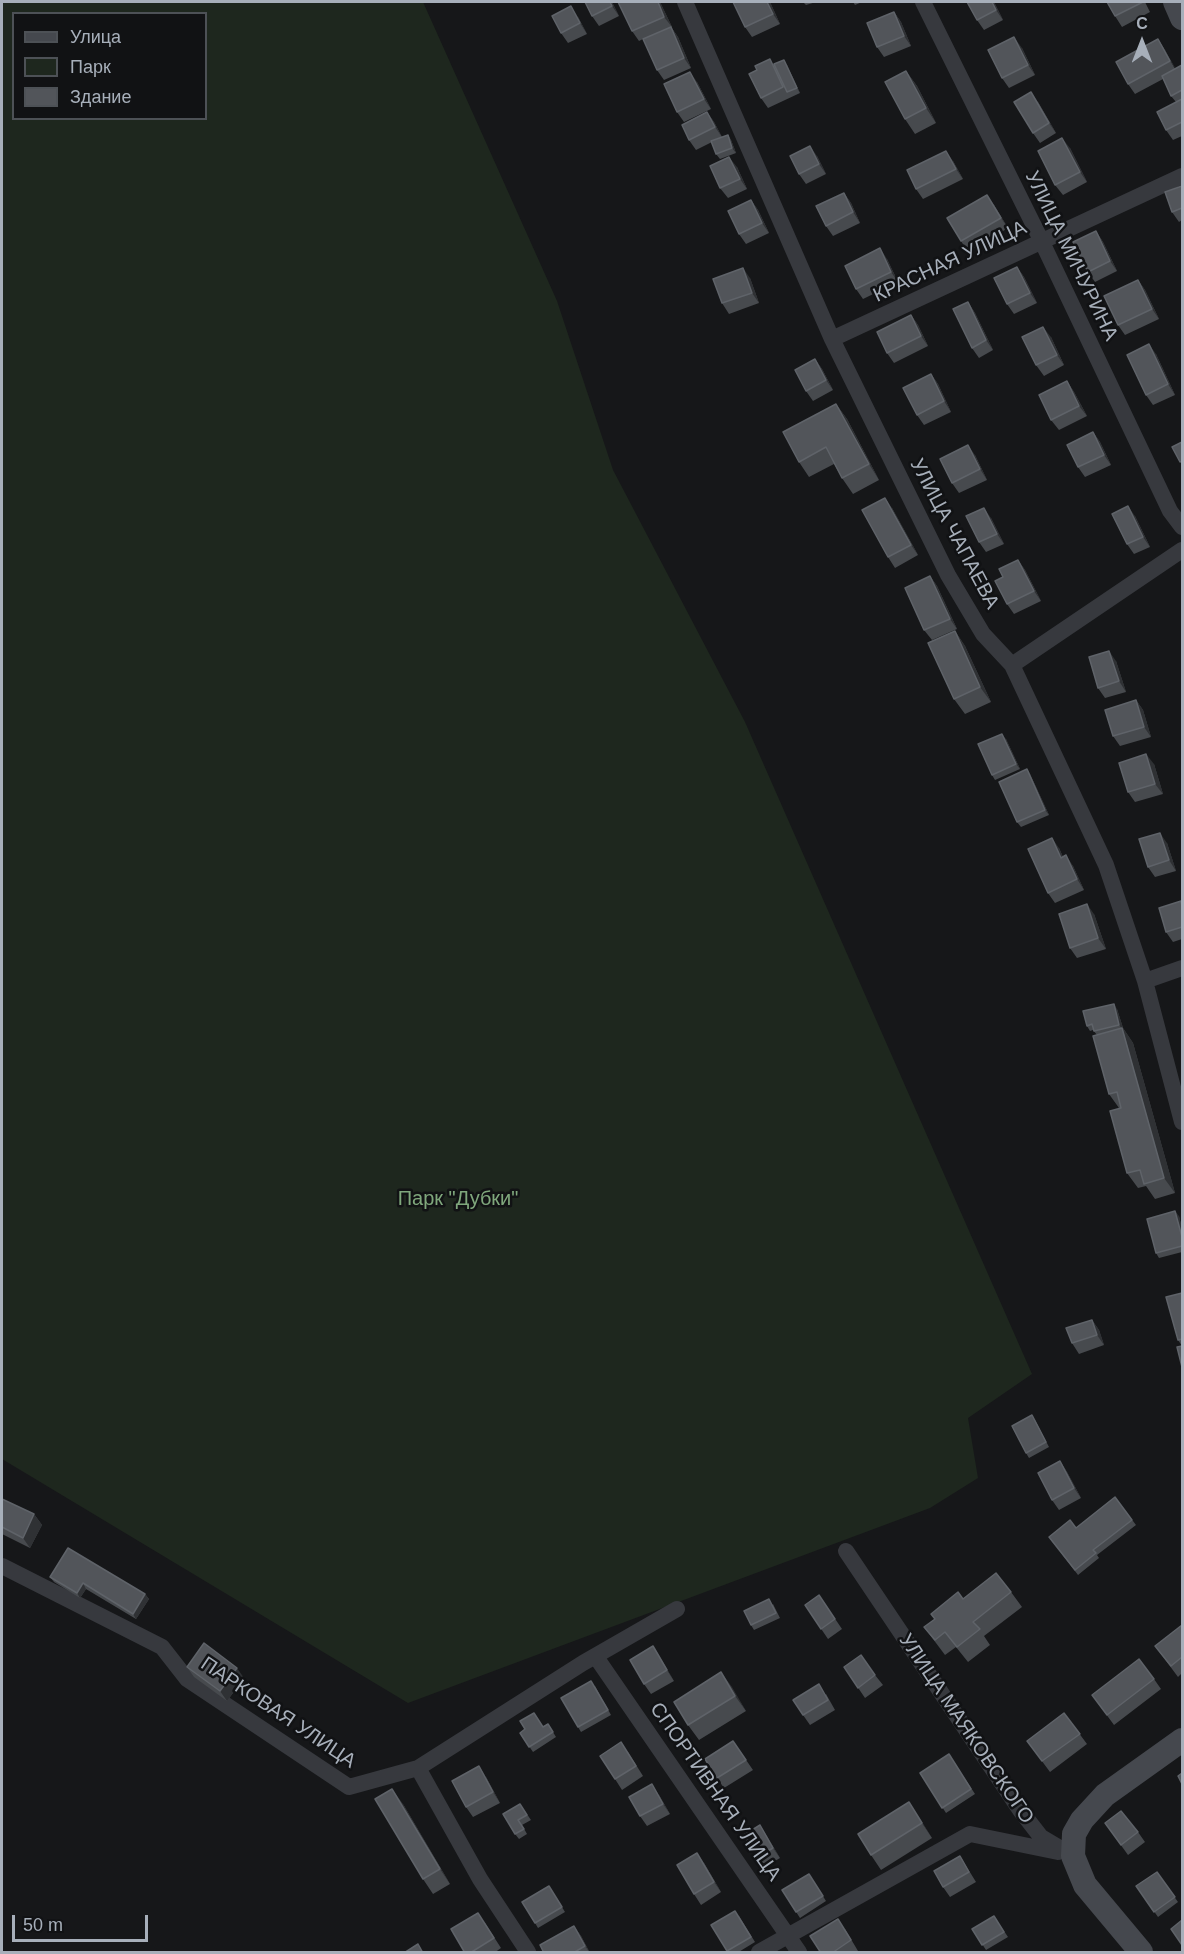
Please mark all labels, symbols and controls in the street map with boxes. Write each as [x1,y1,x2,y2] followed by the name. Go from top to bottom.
[12,12,207,120] legend
[1112,12,1172,72] north arrow
[1136,15,1148,32] text: С
[70,27,121,47] text: Улица
[70,57,111,77] text: Парк
[70,87,131,107] text: Здание
[1019,167,1123,345] street label: УЛИЦА МИЧУРИНА
[869,216,1031,308] street label: КРАСНАЯ УЛИЦА
[904,455,1004,613] street label: УЛИЦА ЧАПАЕВА
[398,1187,518,1211] park label: Парк "Дубки"
[893,1629,1039,1829] street label: УЛИЦА МАЯКОВСКОГО
[196,1652,360,1774] street label: ПАРКОВАЯ УЛИЦА
[644,1698,786,1886] street label: СПОРТИВНАЯ УЛИЦА
[15,1903,152,1941] scale bar
[23,1915,63,1935] text: 50 m

